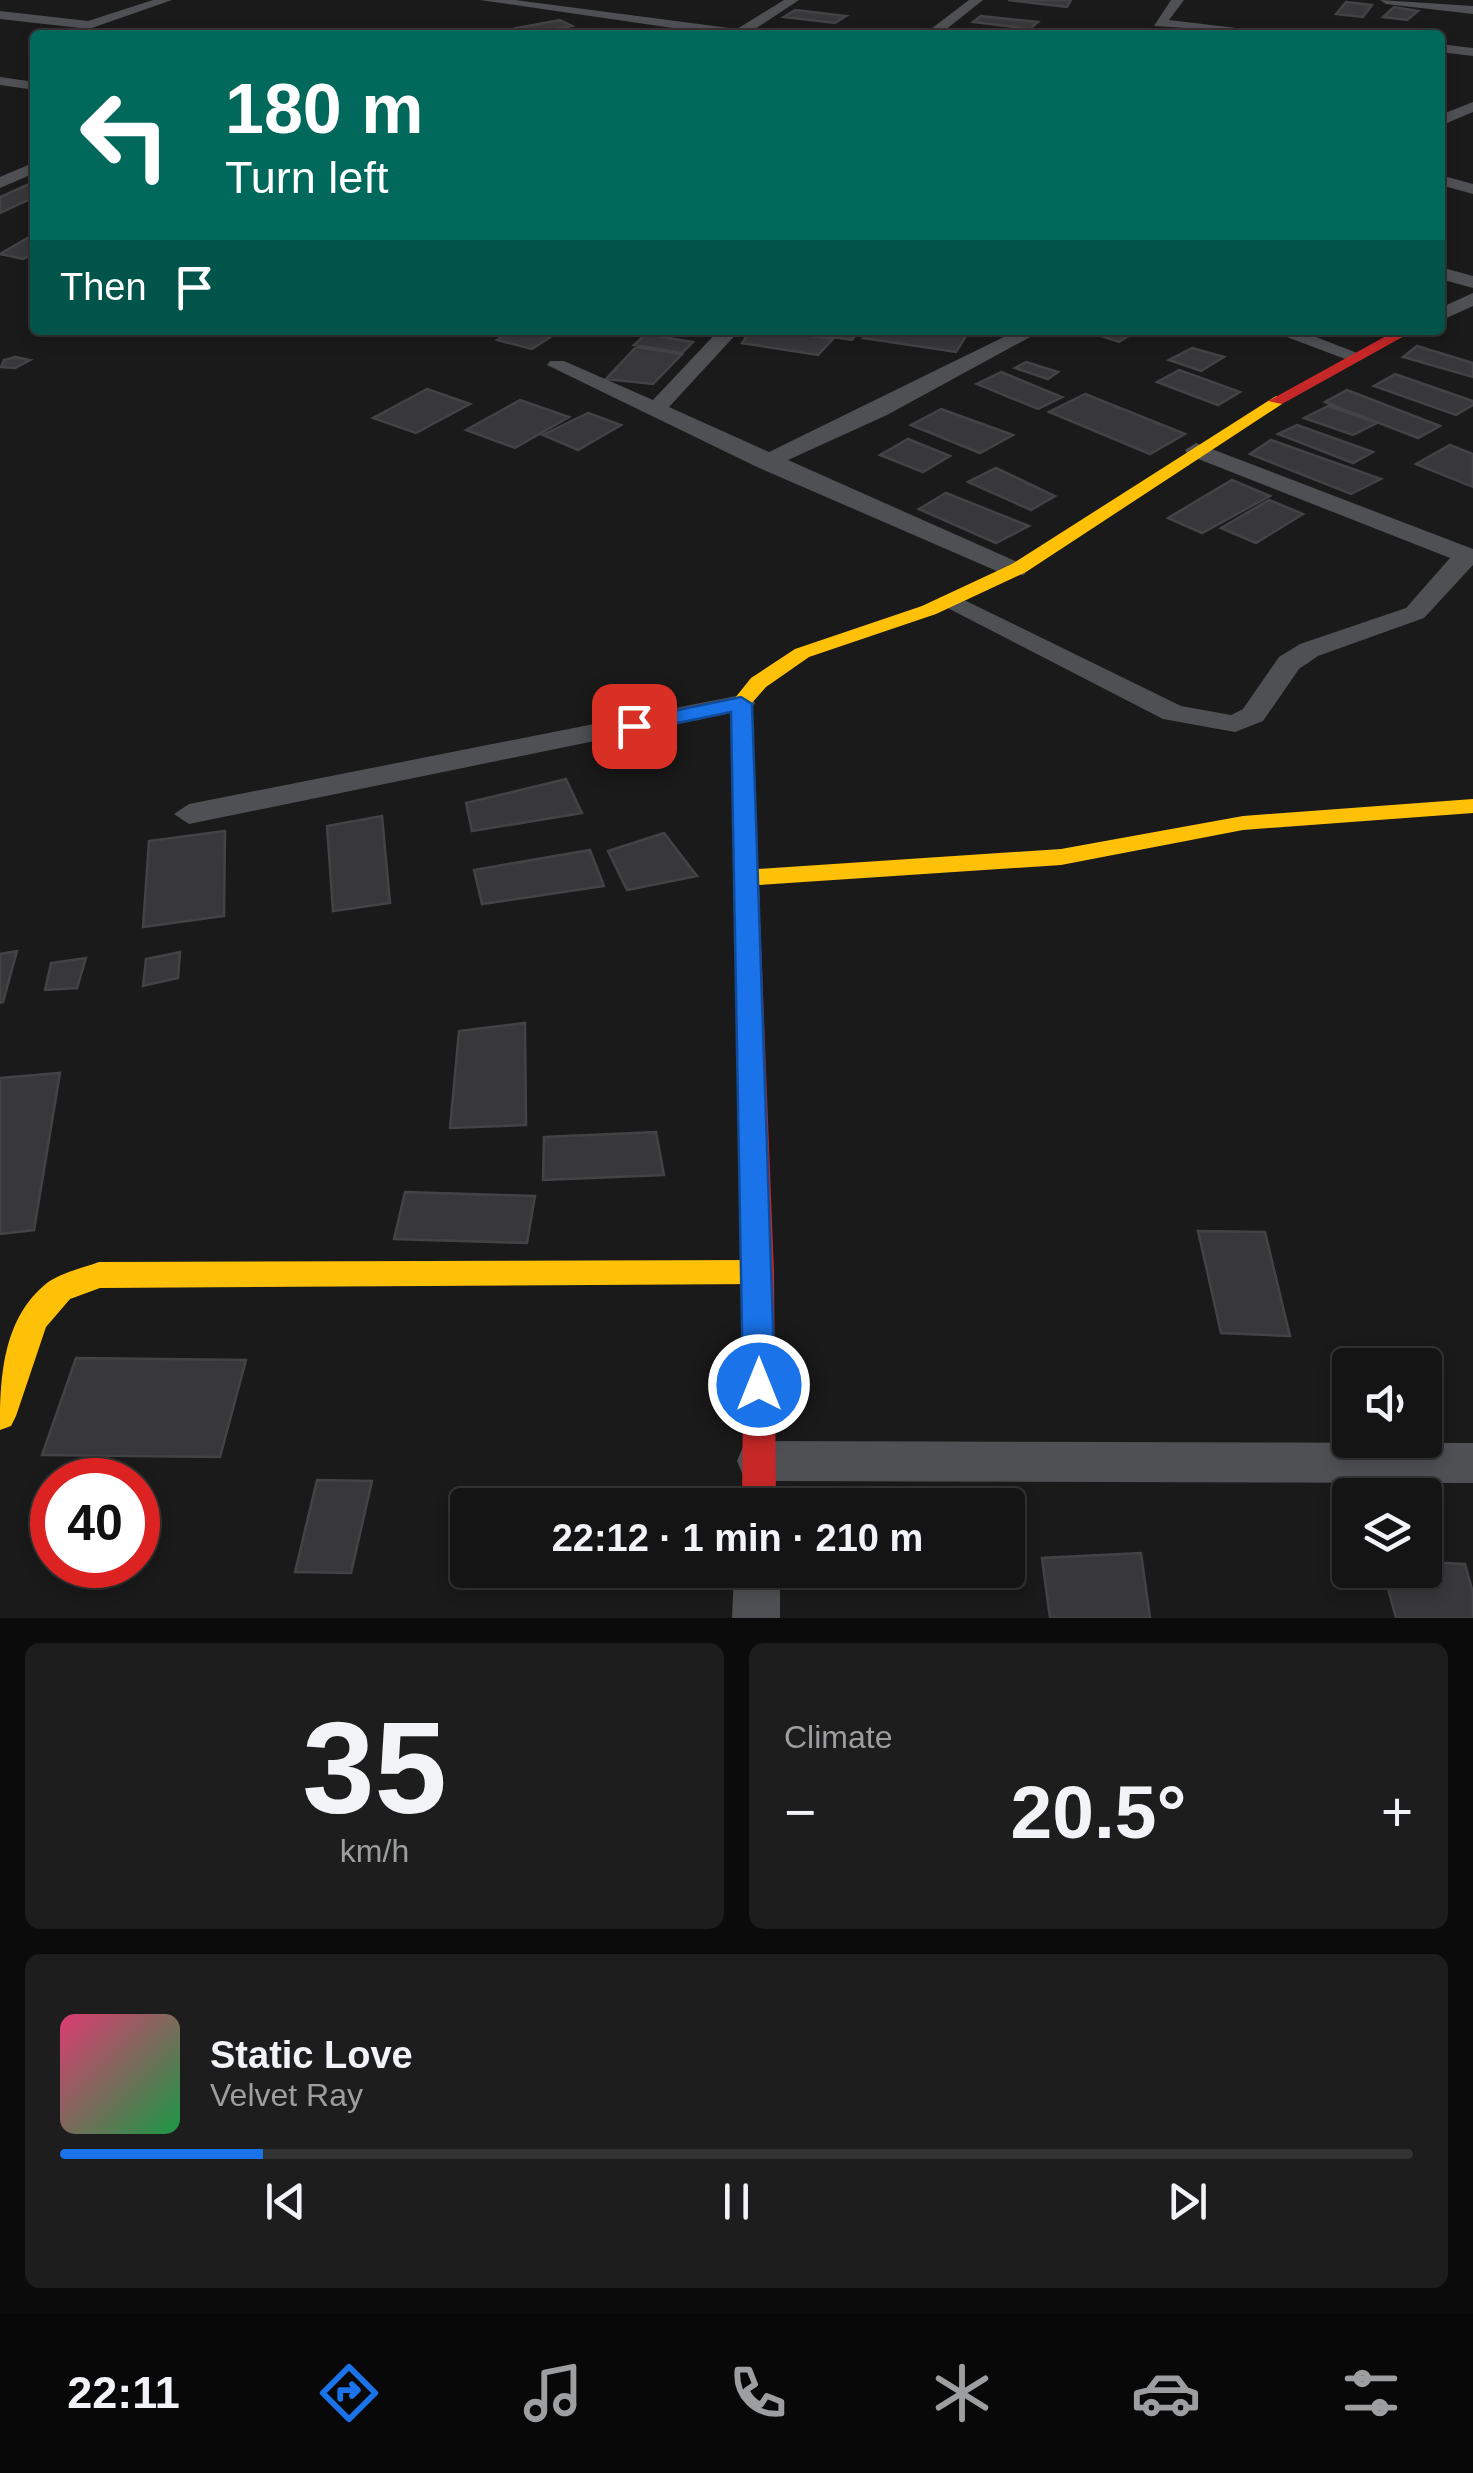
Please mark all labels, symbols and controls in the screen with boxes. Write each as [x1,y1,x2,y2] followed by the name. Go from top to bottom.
[60,70,190,200] icon: left
[225,70,423,148] text: 180 m
[225,152,388,203] text: Turn left
[167,260,222,315] icon: arrive
[60,266,147,308] text: Then
[592,684,677,769] pin
[607,699,662,754] icon: arrive
[707,1333,811,1437] position arrow
[1332,1348,1442,1588] map controls
[1332,1348,1442,1458] button: sound
[30,1458,160,1588] speed limit sign: 40
[1332,1478,1442,1588] button: layers
[552,1517,923,1559] text: 22:12 · 1 min · 210 m
[302,1695,447,1841] text: 35
[784,1719,892,1755] text: Climate
[1011,1770,1186,1854] text: 20.5°
[784,1781,816,1843] text: −
[1381,1781,1413,1843] text: +
[340,1833,409,1869] text: km/h
[210,2034,413,2076] text: Static Love
[210,2077,363,2113] text: Velvet Ray
[258,2174,313,2229] icon: previous
[709,2174,764,2229] icon: pause
[1160,2174,1215,2229] icon: next
[314,2358,384,2428] icon: directions
[518,2358,588,2428] icon: music
[723,2358,793,2428] icon: phone
[927,2358,997,2428] icon: climate
[1131,2358,1201,2428] icon: car
[1336,2358,1406,2428] icon: filters
[67,2367,180,2418] text: 22:11

